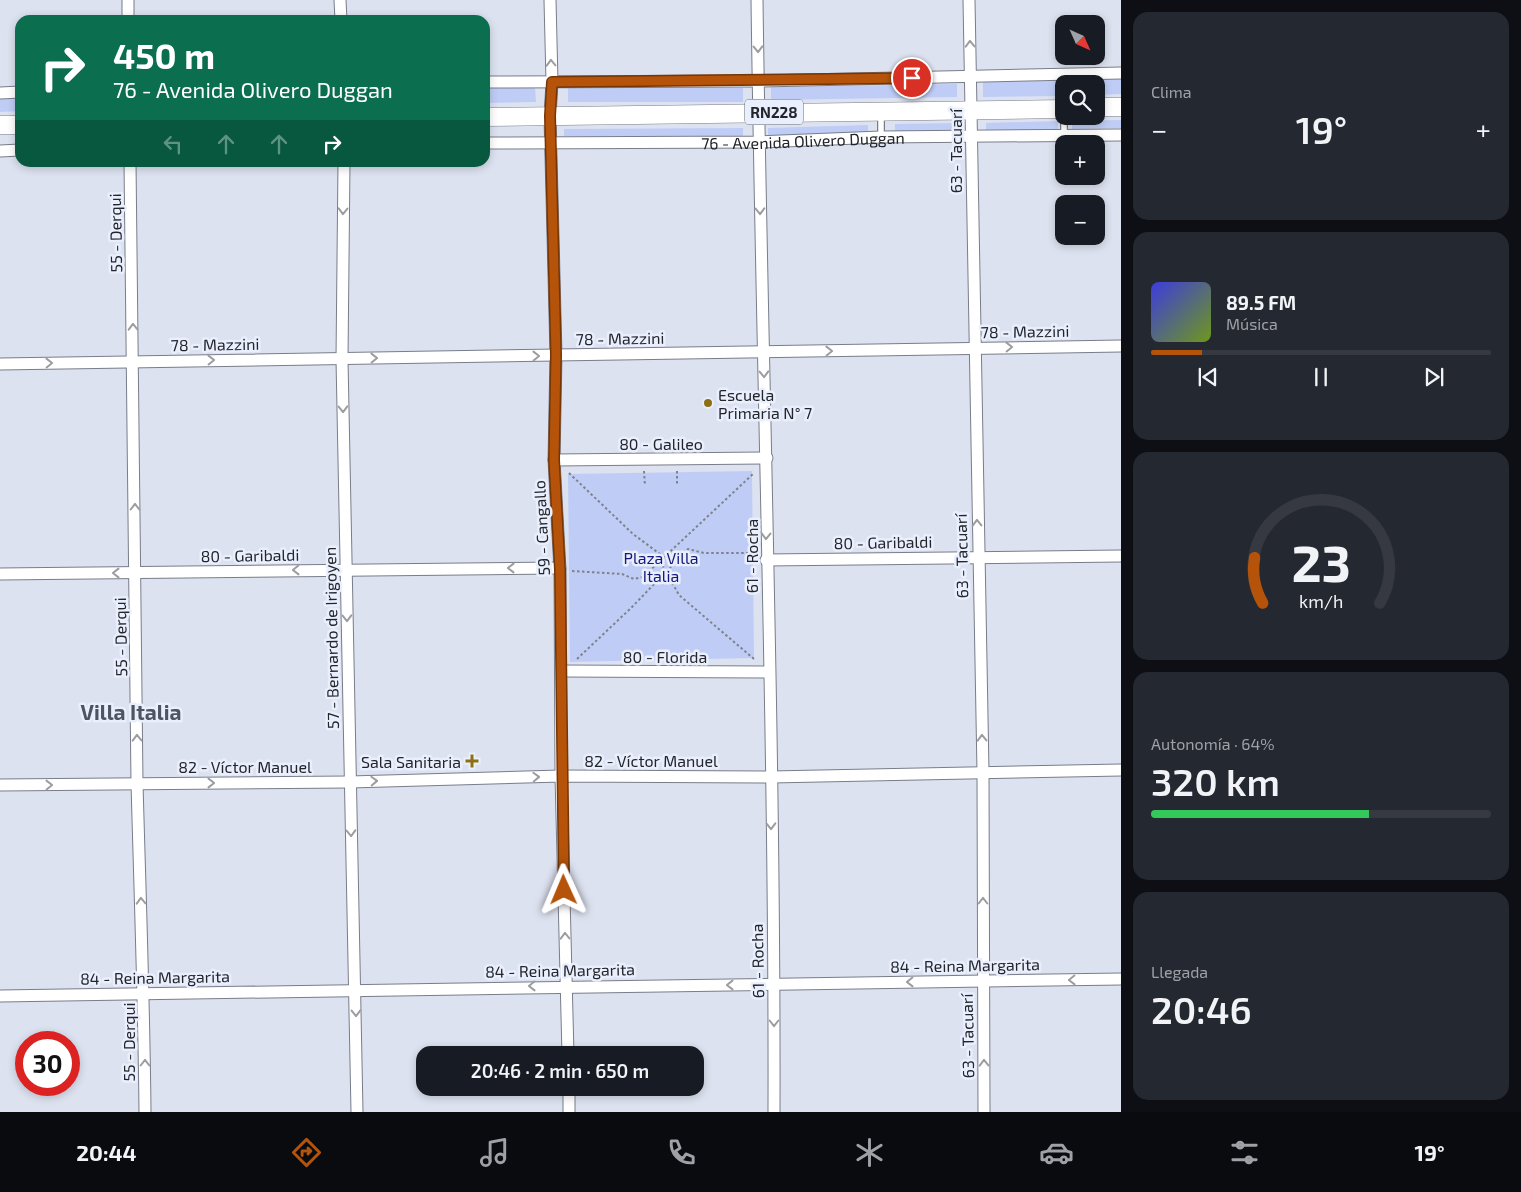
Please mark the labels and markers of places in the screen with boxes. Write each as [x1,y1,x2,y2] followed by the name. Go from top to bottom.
[891,57,933,99] pin
[718,385,812,422] place label: Escuela Primaria N° 7
[702,397,714,409] marker: Escuela Primaria N° 7
[361,752,461,771] place label: Sala Sanitaria
[465,754,479,768] marker: Sala Sanitaria

